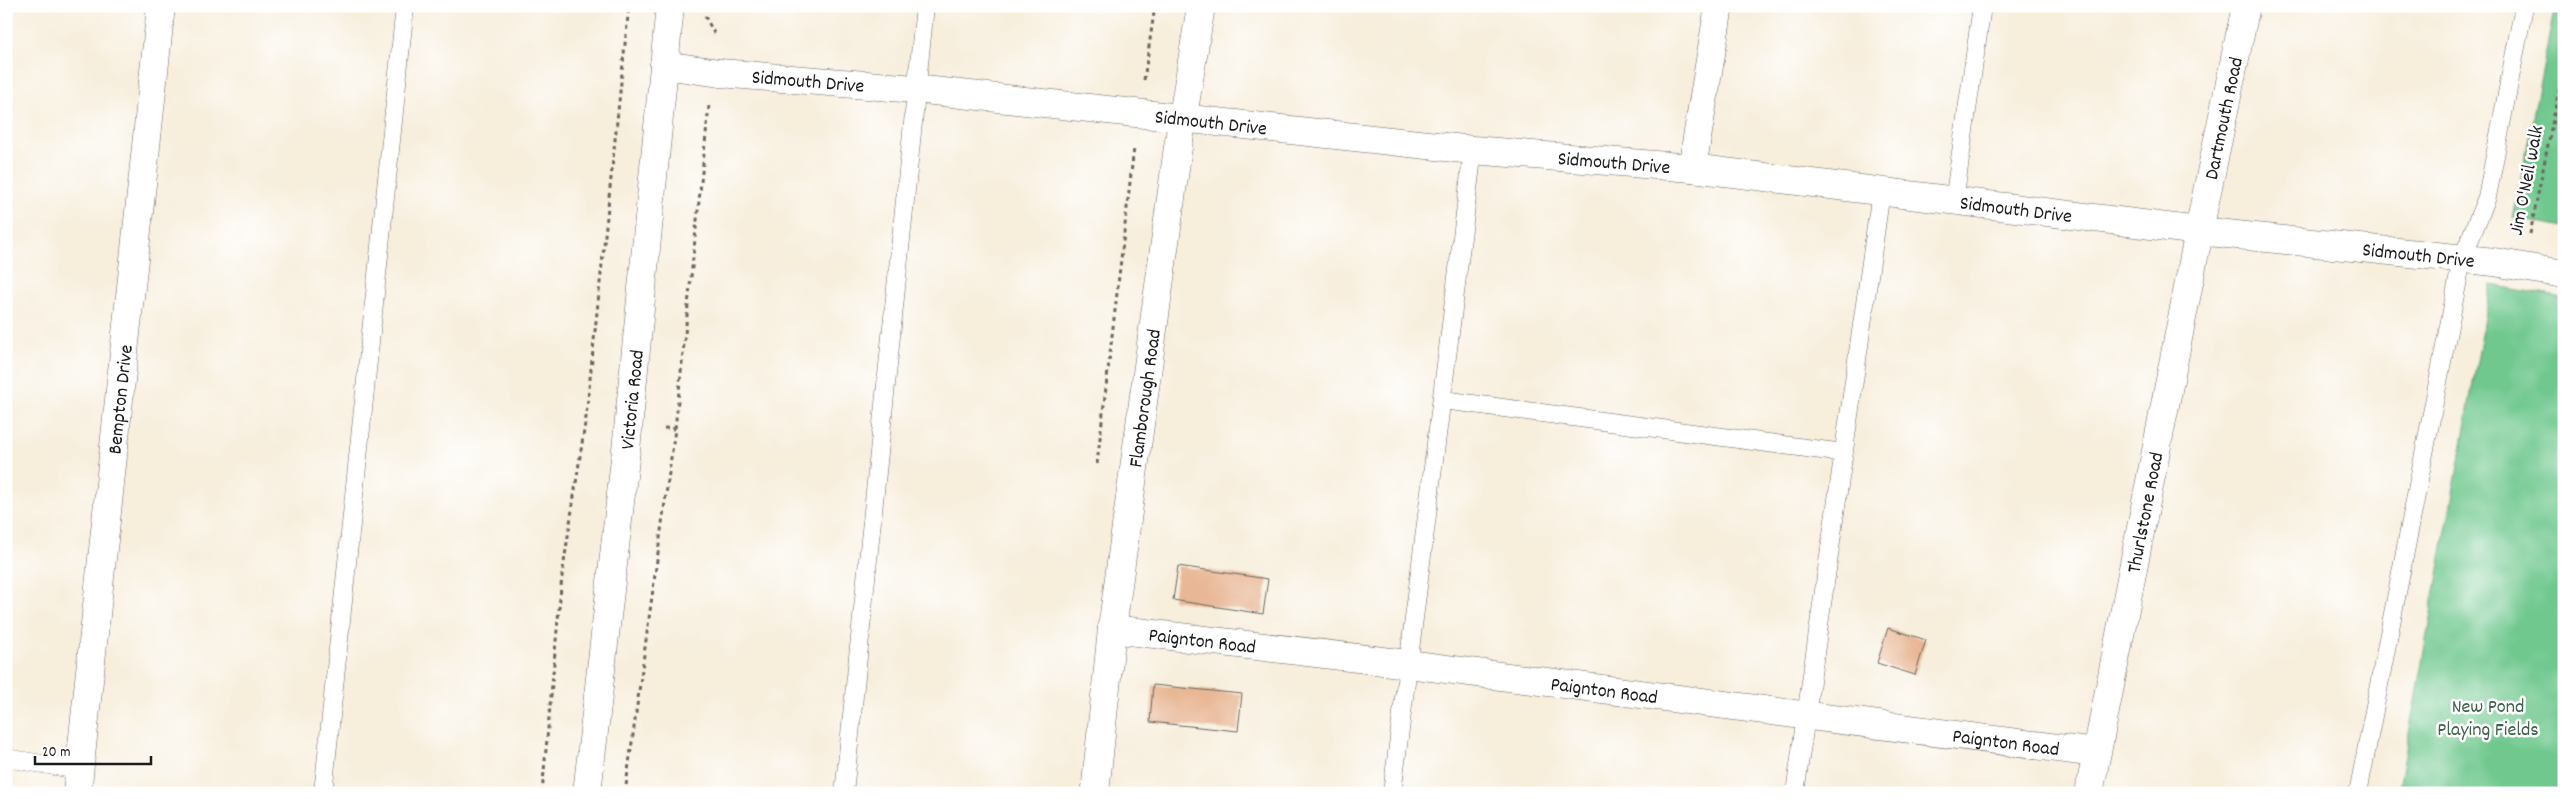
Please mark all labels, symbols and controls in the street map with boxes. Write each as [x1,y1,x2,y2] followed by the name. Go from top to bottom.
[2199,55,2252,182] street label: Dartmouth Road
[750,65,865,102] street label: Sidmouth Drive
[1153,104,1269,144] street label: Sidmouth Drive
[2504,123,2552,238] street label: Jim O'Neil walk
[1556,146,1671,183] street label: Sidmouth Drive
[1958,190,2074,232] street label: Sidmouth Drive
[2361,237,2476,277] street label: Sidmouth Drive
[1123,328,1170,469] street label: Flamborough Road
[102,343,142,456] street label: Bempton Drive
[615,349,653,451] street label: Victoria Road
[2121,450,2172,576] street label: Thurlstone Road
[1147,622,1257,663] street label: Paignton Road
[1549,672,1659,713] street label: Paignton Road
[2437,694,2539,745] park label: New Pond Playing Fields
[1950,724,2061,765] street label: Paignton Road
[35,734,151,766] scale bar
[42,742,70,764] text: 20 m

